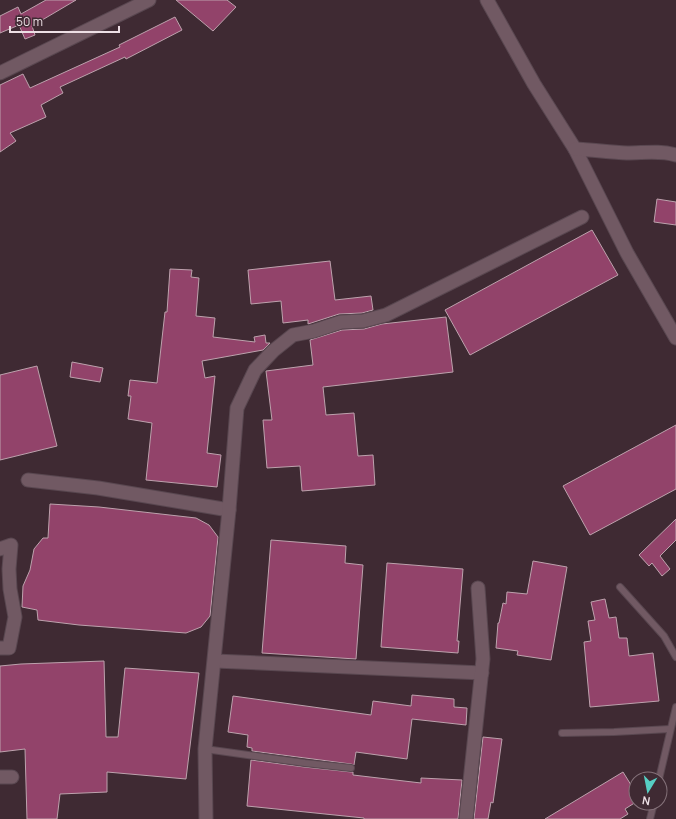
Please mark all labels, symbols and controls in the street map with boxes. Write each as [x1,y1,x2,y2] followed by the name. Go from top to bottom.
[10,8,119,34] scale bar
[16,13,43,30] text: 50 m
[628,771,668,811] north arrow
[641,793,651,809] text: N

